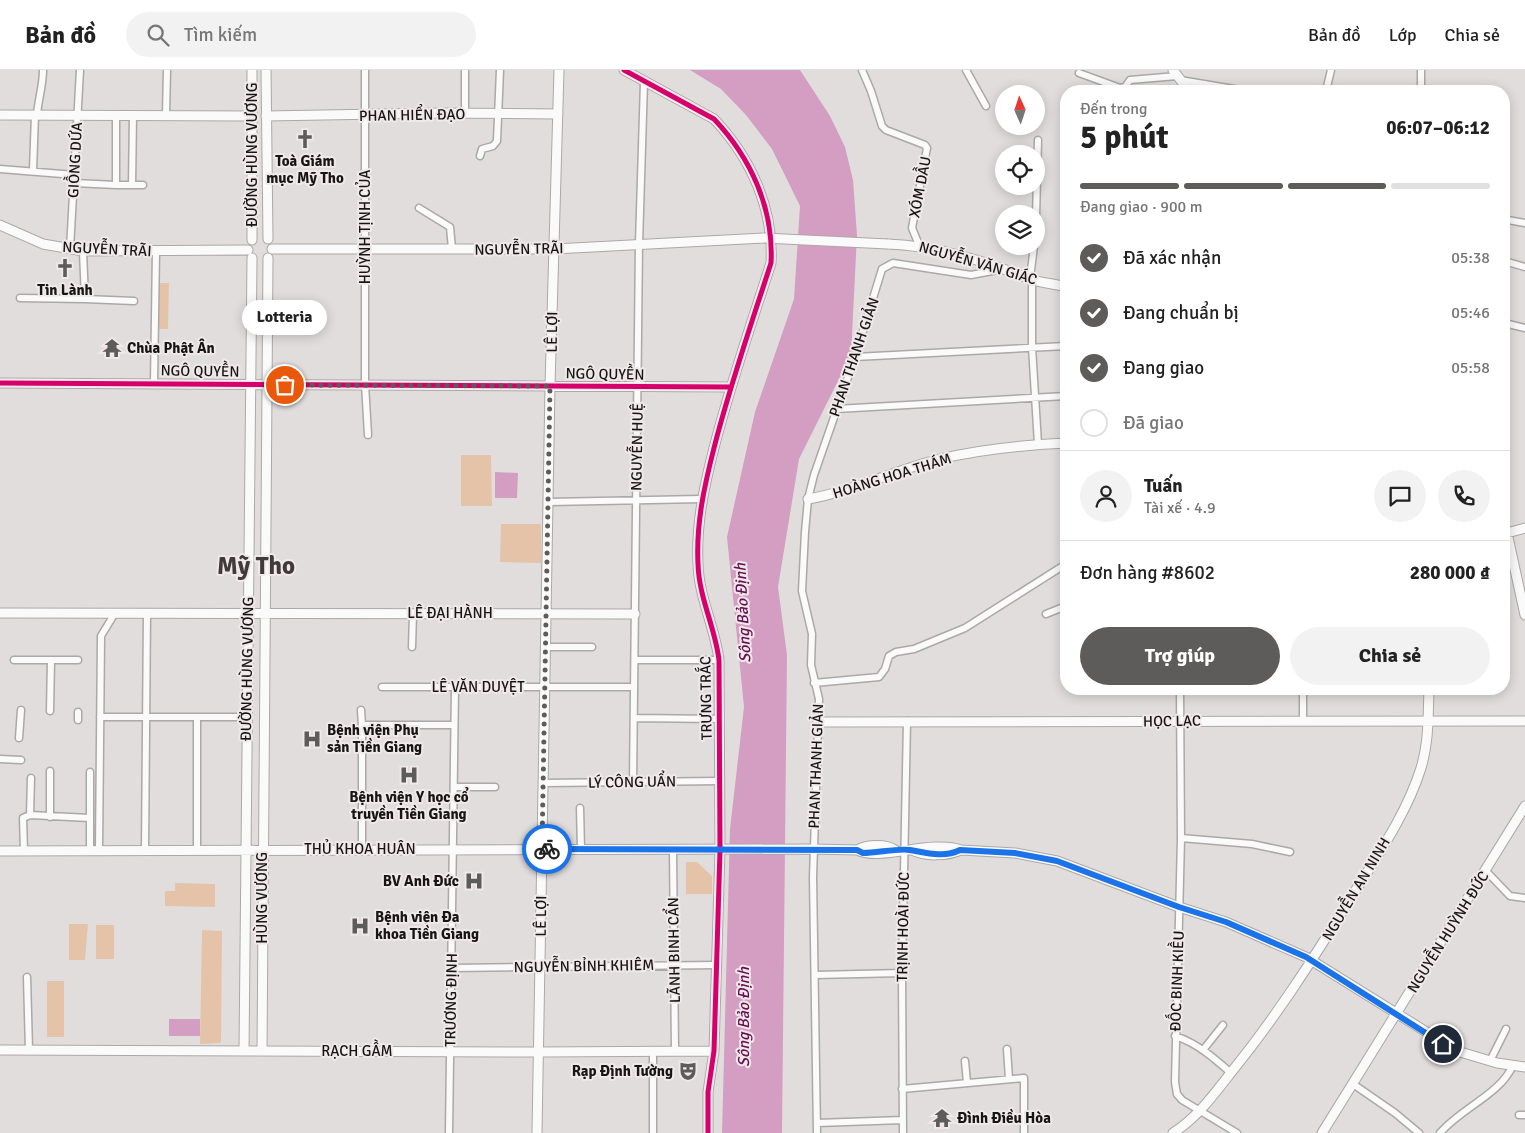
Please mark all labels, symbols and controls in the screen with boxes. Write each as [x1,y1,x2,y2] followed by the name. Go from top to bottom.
[126,12,476,57] search box
[25,20,96,50] text: Bản đồ
[144,21,172,49] icon: search
[184,23,257,47] text: Tìm kiếm
[1308,24,1361,46] text: Bản đồ
[1389,24,1416,46] text: Lớp
[1444,24,1500,46] text: Chia sẻ
[242,83,261,227] street label: ĐƯỜNG HÙNG VƯƠNG
[995,85,1045,135] north arrow
[995,85,1045,255] map controls
[1080,99,1148,119] text: Đến trong
[359,102,465,125] street label: PHAN HIỂN ĐẠO
[1386,116,1490,140] text: 06:07–06:12
[1080,118,1168,157] text: 5 phút
[61,122,86,198] street label: GIỒNG DỨA
[294,128,316,150] church icon: Toà Giám mục Mỹ Tho
[995,145,1045,195] button: locate
[266,152,344,187] place label: Toà Giám mục Mỹ Tho
[902,154,935,219] street label: XÓM DẦU
[355,170,374,284] street label: HUỲNH TỊNH CỦA
[1080,197,1202,217] text: Đang giao · 900 m
[995,205,1045,255] button: layers
[62,234,152,260] street label: NGUYỄN TRÃI
[917,234,1040,288] street label: NGUYỄN VĂN GIÁC
[474,235,564,259] street label: NGUYỄN TRÃI
[1080,244,1108,272] icon: check
[1123,246,1221,270] text: Đã xác nhận
[1451,248,1490,268] text: 05:38
[54,257,76,279] church icon: Tin Lành
[37,281,93,299] place label: Tin Lành
[824,295,883,419] street label: PHAN THANH GIẢN
[1080,299,1108,327] icon: check
[242,300,328,335] callout: Lotteria
[1123,301,1239,325] text: Đang chuẩn bị
[1451,303,1490,323] text: 05:46
[257,307,313,327] text: Lotteria
[543,311,561,353] street label: LÊ LỢI
[101,337,123,359] temple icon: Chùa Phật Ân
[127,338,215,357] place label: Chùa Phật Ân
[1080,354,1108,382] icon: check
[1123,356,1204,380] text: Đang giao
[160,358,240,381] street label: NGÔ QUYỀN
[1451,358,1490,378] text: 05:58
[565,361,645,384] street label: NGÔ QUYỀN
[264,364,306,406] pin
[271,371,299,399] icon: bag
[623,403,647,491] street label: NGUYỄN HUỆ
[1123,411,1184,435] text: Đã giao
[830,448,954,503] street label: HOÀNG HOA THÁM
[1080,470,1132,522] button: person
[1374,470,1426,522] button: chat
[1438,470,1490,522] button: phone
[1144,474,1183,498] text: Tuấn
[1144,498,1216,518] text: Tài xế · 4.9
[217,550,295,581] district label: Mỹ Tho
[730,561,756,663] water label: Sông Bảo Định
[1080,561,1215,585] text: Đơn hàng #8602
[1410,561,1490,585] text: 280 000 ₫
[236,597,257,741] street label: ĐƯỜNG HÙNG VƯƠNG
[407,603,493,622] street label: LÊ ĐẠI HÀNH
[1080,627,1280,685] button: Trợ giúp
[1290,627,1490,685] button: Chia sẻ
[693,656,716,740] street label: TRƯNG TRẮC
[431,678,525,696] street label: LÊ VĂN DUYỆT
[804,703,827,829] street label: PHAN THANH GIẢN
[1143,711,1201,731] street label: HỌC LẠC
[327,721,422,756] place label: Bệnh viện Phụ sản Tiền Giang
[301,728,323,750] hospital icon: Bệnh viện Phụ sản Tiền Giang
[398,764,420,786] hospital icon: Bệnh viện Y học cổ truyền Tiền Giang
[588,769,676,792] street label: LÝ CÔNG UẨN
[349,786,469,823] place label: Bệnh viện Y học cổ truyền Tiền Giang
[522,824,572,874] courier
[1315,832,1394,944] street label: NGUYỄN AN NINH
[533,835,561,863] icon: bike
[304,839,416,858] street label: THỦ KHOA HUÂN
[252,852,271,944] street label: HÙNG VƯƠNG
[1400,866,1493,996] street label: NGUYỄN HUỲNH ĐỨC
[463,870,485,892] hospital icon: BV Anh Đức
[383,872,459,890] place label: BV Anh Đức
[892,872,913,982] street label: TRỊNH HOÀI ĐỨC
[532,895,550,937] street label: LÊ LỢI
[661,897,684,1003] street label: LÃNH BINH CẨN
[375,908,479,943] place label: Bệnh viện Đa khoa Tiền Giang
[349,915,371,937] hospital icon: Bệnh viện Đa khoa Tiền Giang
[1163,930,1188,1032] street label: ĐỐC BINH KIỀU
[514,952,654,976] street label: NGUYỄN BỈNH KHIÊM
[441,953,461,1047] street label: TRƯƠNG ĐỊNH
[734,966,754,1067] water label: Sông Bảo Định
[1422,1023,1464,1065] pin
[1429,1030,1457,1058] icon: home
[321,1039,393,1060] street label: RẠCH GẦM
[677,1060,699,1082] theatre icon: Rạp Định Tường
[572,1062,673,1080] place label: Rạp Định Tường
[931,1107,953,1129] temple icon: Đình Điều Hòa
[957,1108,1051,1127] place label: Đình Điều Hòa

